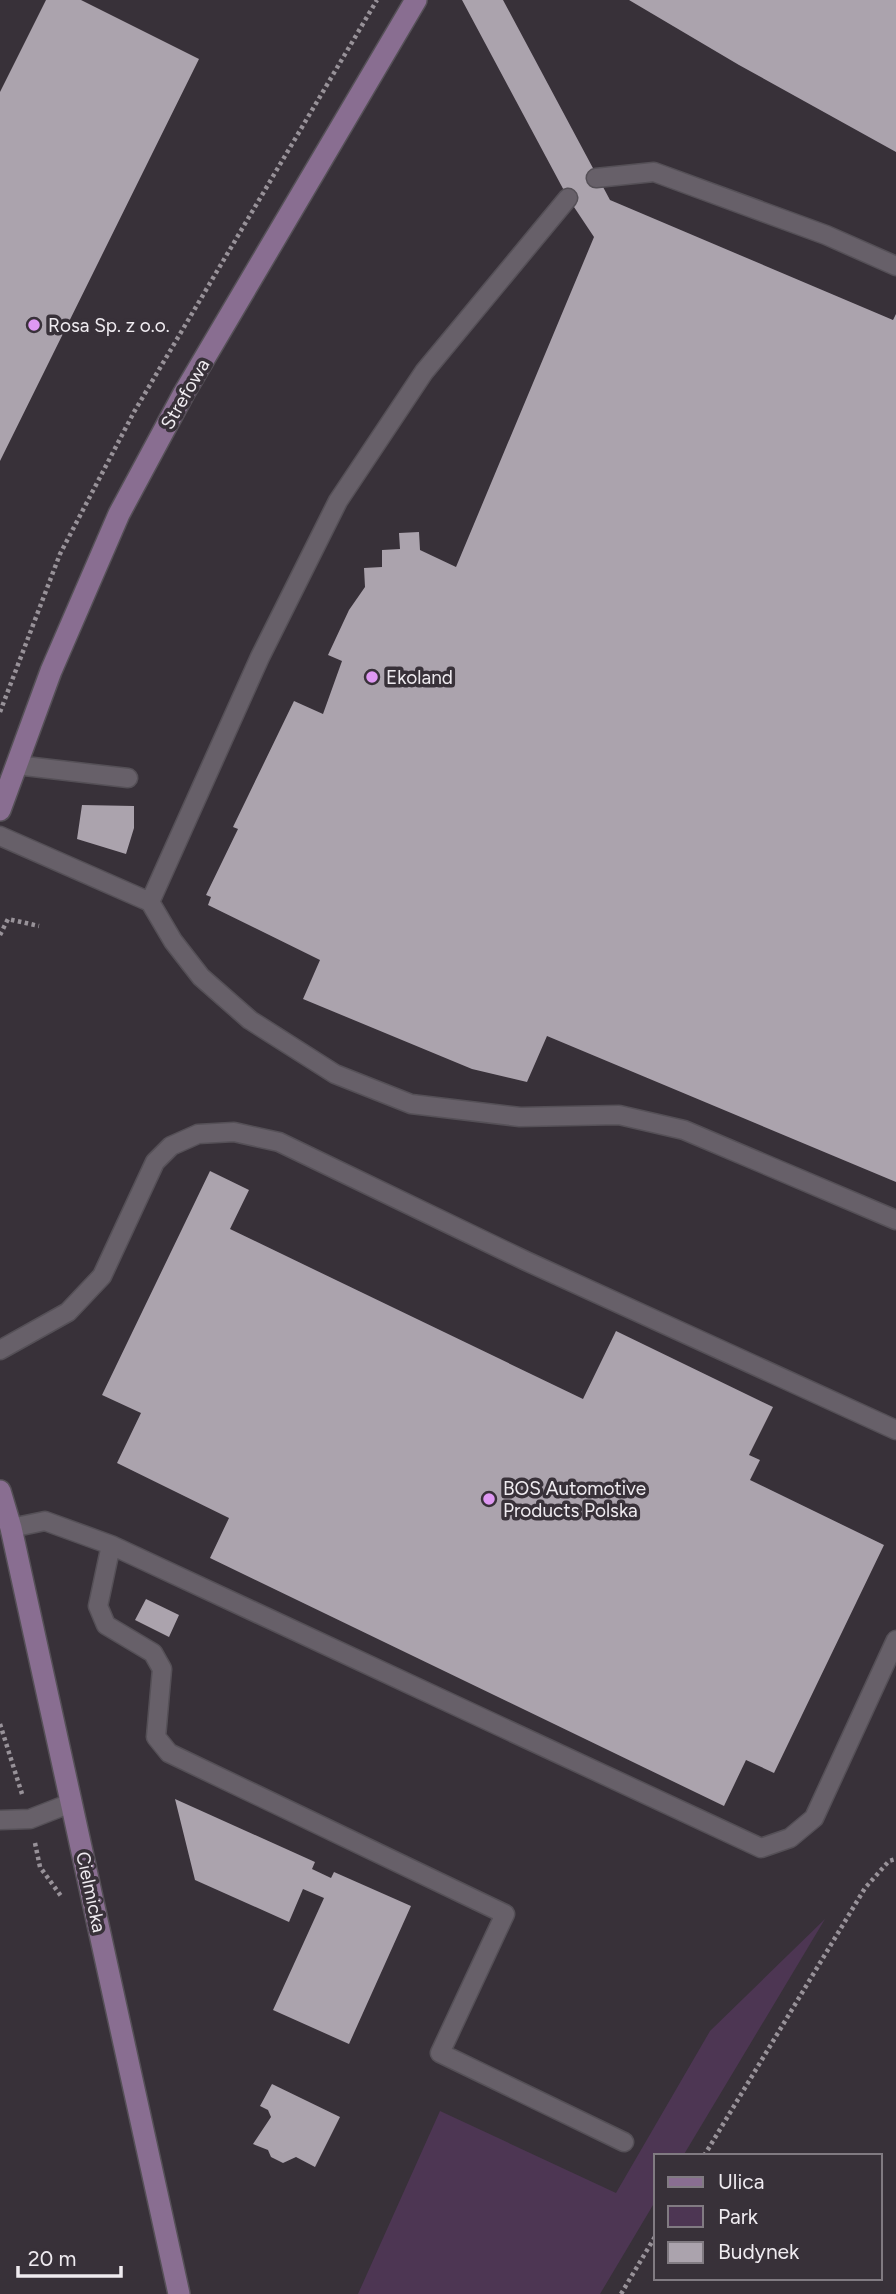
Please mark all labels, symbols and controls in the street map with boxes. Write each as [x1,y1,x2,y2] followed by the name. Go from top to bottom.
[48,314,170,337] place label: Rosa Sp. z o.o.
[26,317,42,333] marker: Rosa Sp. z o.o.
[156,355,214,433] street label: Strefowa
[386,666,453,689] place label: Ekoland
[364,669,380,685] marker: Ekoland
[503,1477,646,1522] place label: BOS Automotive Products Polska
[481,1491,497,1507] marker: BOS Automotive Products Polska
[71,1849,111,1935] street label: Cielmicka
[654,2154,882,2280] legend
[718,2169,764,2194] text: Ulica
[718,2204,759,2229] text: Park
[18,2234,121,2278] scale bar
[718,2239,800,2264] text: Budynek
[28,2246,76,2271] text: 20 m

